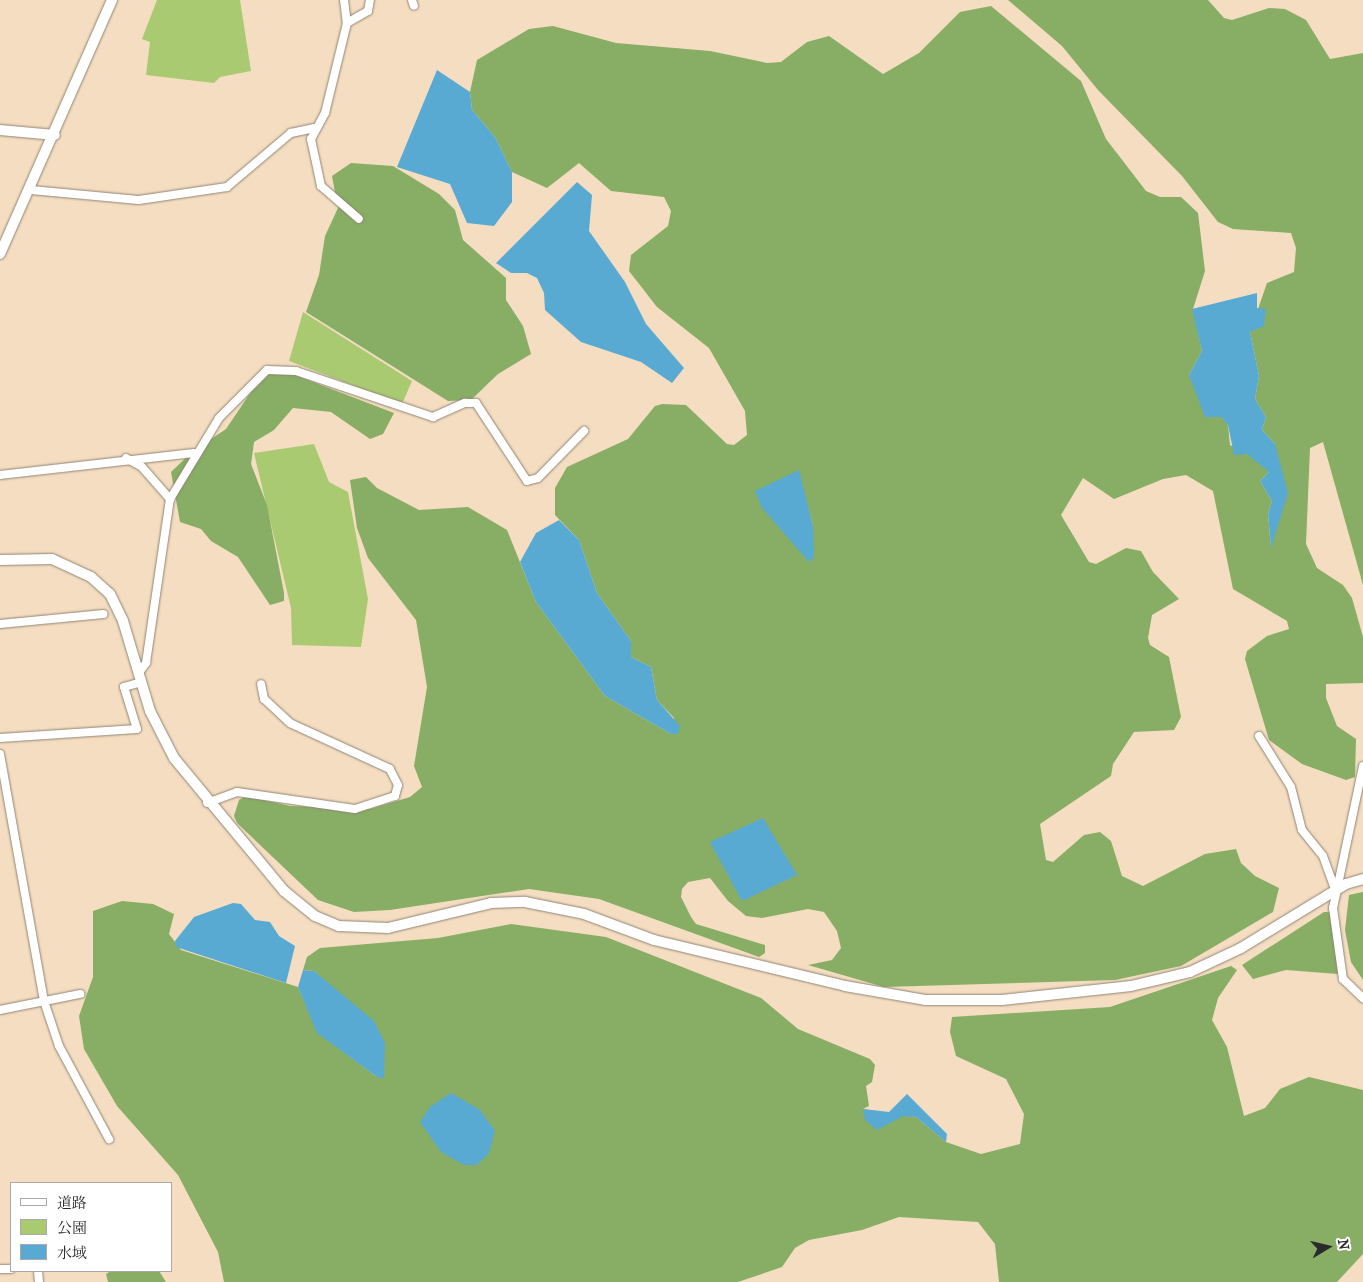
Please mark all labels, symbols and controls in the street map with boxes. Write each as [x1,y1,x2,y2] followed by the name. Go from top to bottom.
[10,1182,172,1272] legend
[57,1194,87,1212] text: 道路
[57,1219,87,1237] text: 公園
[1303,1222,1353,1272] north arrow
[1334,1238,1353,1251] text: N
[57,1244,87,1262] text: 水域

